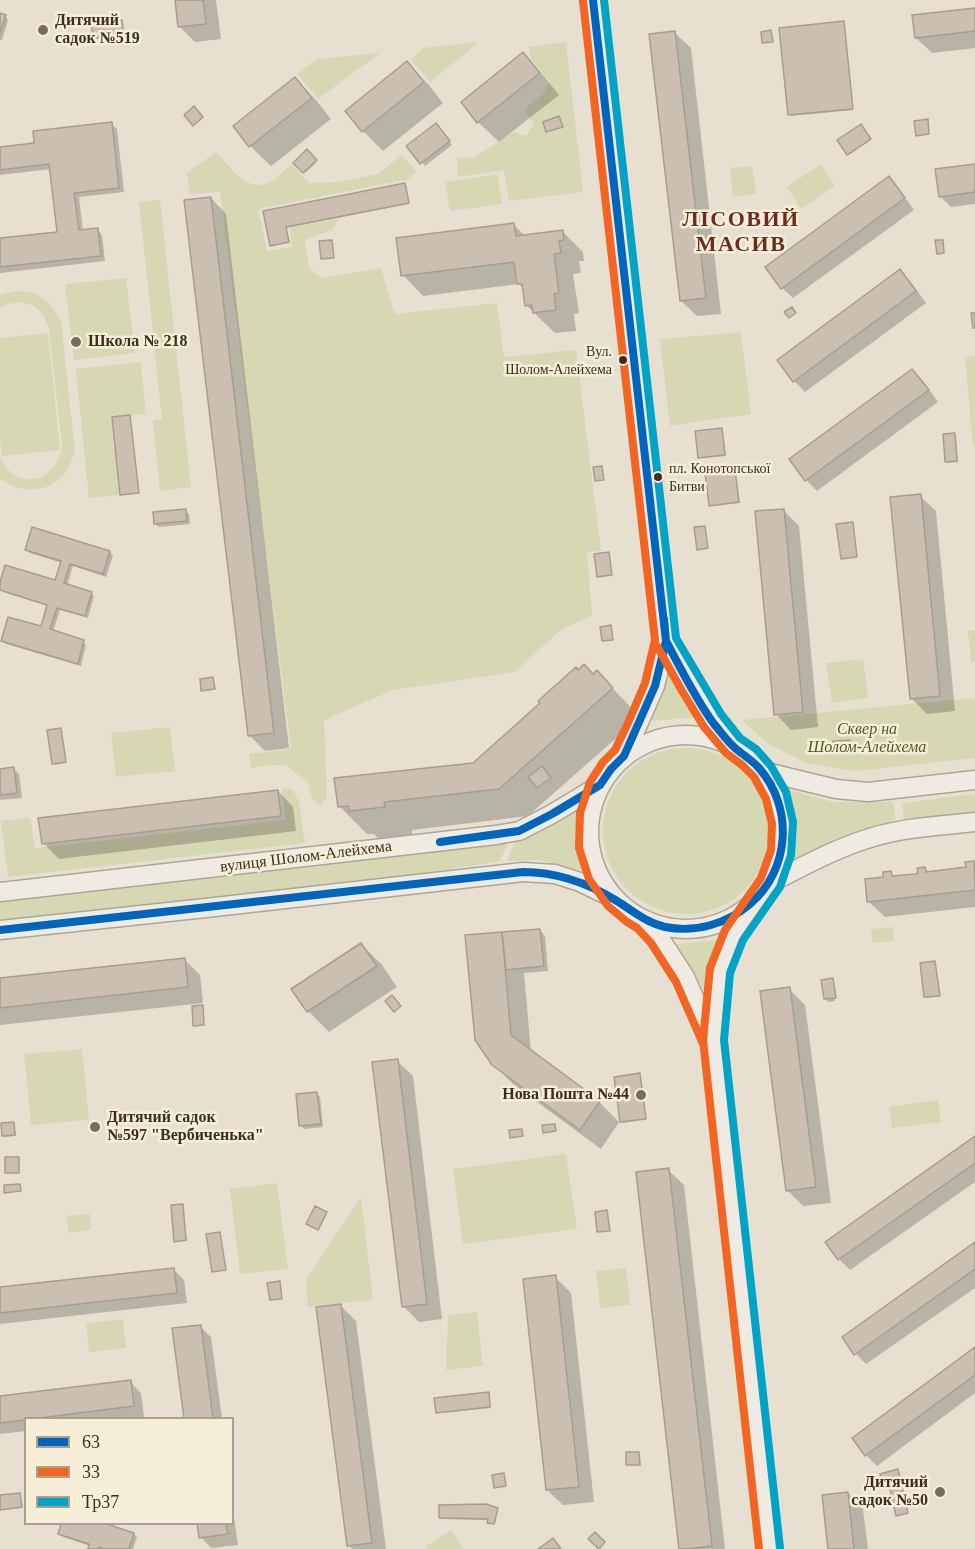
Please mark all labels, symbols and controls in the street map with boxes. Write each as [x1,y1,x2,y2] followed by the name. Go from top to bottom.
[55,11,140,49] place label: Дитячий садок №519
[36,23,50,37] marker: Дитячий садок №519
[682,207,800,258] district label: ЛІСОВИЙ МАСИВ
[88,332,187,352] place label: Школа № 218
[69,335,83,349] marker: Школа № 218
[505,344,612,376] place label: Вул. Шолом-Алейхема
[617,354,629,366] marker: Вул. Шолом-Алейхема
[669,461,770,494] place label: пл. Конотопської Битви
[652,471,664,483] marker: пл. Конотопської Битви
[808,720,926,758] park label: Сквер на Шолом-Алейхема
[219,837,393,877] street label: вулиця Шолом-Алейхема
[502,1085,629,1105] place label: Нова Пошта №44
[634,1088,648,1102] marker: Нова Пошта №44
[107,1108,264,1146] place label: Дитячий садок №597 "Вербиченька"
[88,1120,102,1134] marker: Дитячий садок №597 "Вербиченька"
[24,1417,234,1525] legend
[82,1432,100,1452] text: 63
[82,1462,100,1482] text: 33
[851,1473,928,1511] place label: Дитячий садок №50
[933,1485,947,1499] marker: Дитячий садок №50
[82,1492,119,1512] text: Тр37

